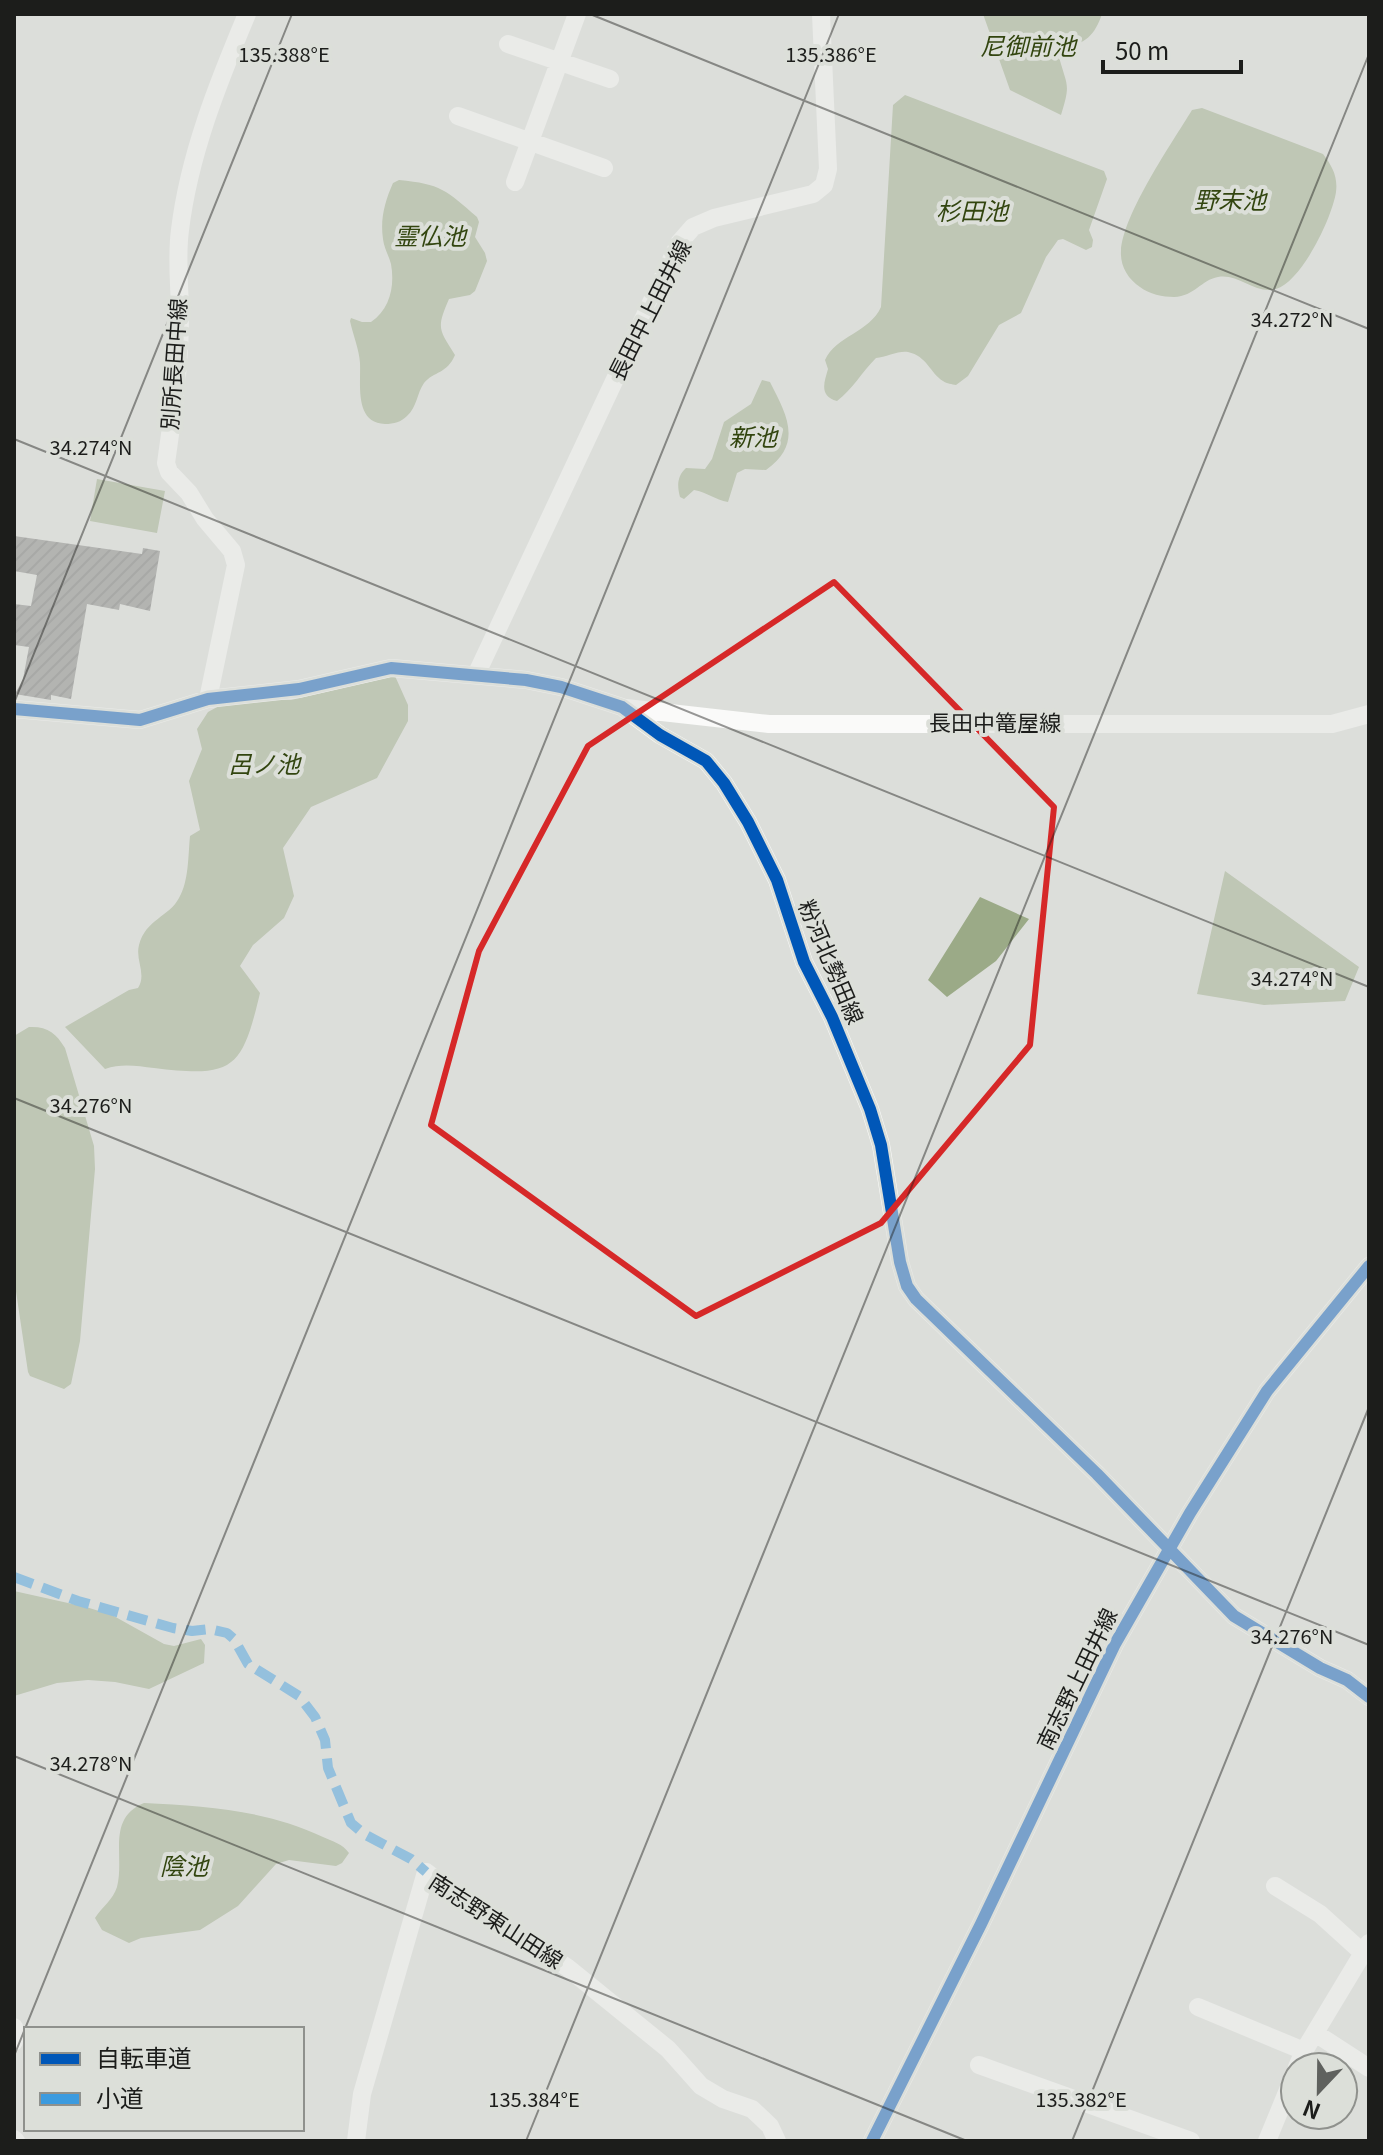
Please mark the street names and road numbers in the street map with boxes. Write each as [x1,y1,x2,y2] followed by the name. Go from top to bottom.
[599,233,697,385] street label: 長田中上田井線
[151,297,193,431] street label: 別所長田中線
[929,705,1061,737] street label: 長田中篭屋線
[792,894,873,1028] street label: 粉河北勢田線
[1027,1602,1123,1754] street label: 南志野上田井線
[424,1864,570,1975] street label: 南志野東山田線

